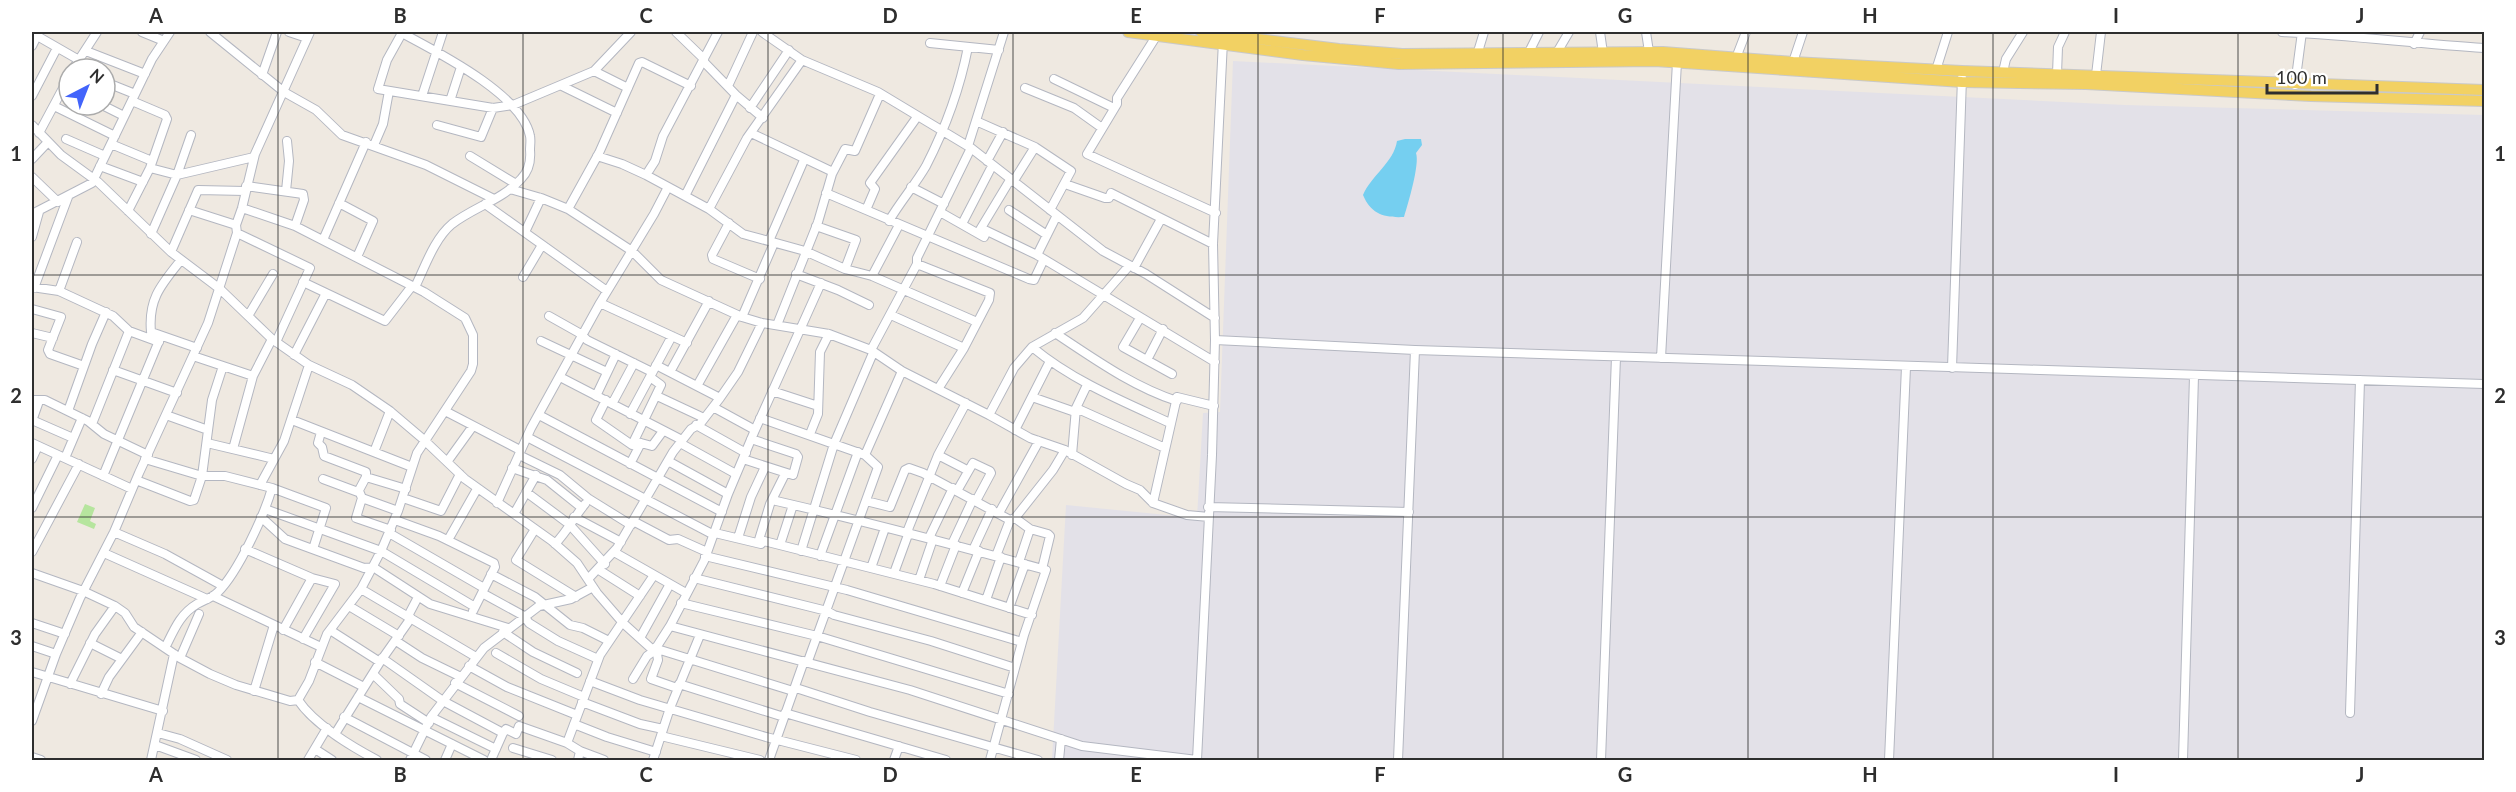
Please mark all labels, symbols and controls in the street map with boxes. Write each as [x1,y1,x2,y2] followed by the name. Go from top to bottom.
[148,3,163,27] text: A
[393,3,407,27] text: B
[639,3,653,27] text: C
[882,3,898,27] text: D
[1130,3,1142,27] text: E
[1374,3,1386,27] text: F
[1618,3,1632,27] text: G
[1862,3,1878,27] text: H
[2113,3,2119,27] text: I
[2356,3,2364,27] text: J
[57,57,117,117] north arrow
[2267,57,2376,95] scale bar
[86,64,108,87] text: N
[2276,66,2327,88] text: 100 m
[10,141,22,165] text: 1
[2494,141,2506,165] text: 1
[10,383,22,407] text: 2
[2494,383,2506,407] text: 2
[10,625,22,649] text: 3
[2494,625,2506,649] text: 3
[148,762,163,786] text: A
[393,762,407,786] text: B
[639,762,653,786] text: C
[882,762,898,786] text: D
[1130,762,1142,786] text: E
[1374,762,1386,786] text: F
[1618,762,1632,786] text: G
[1862,762,1878,786] text: H
[2113,762,2119,786] text: I
[2356,762,2364,786] text: J

